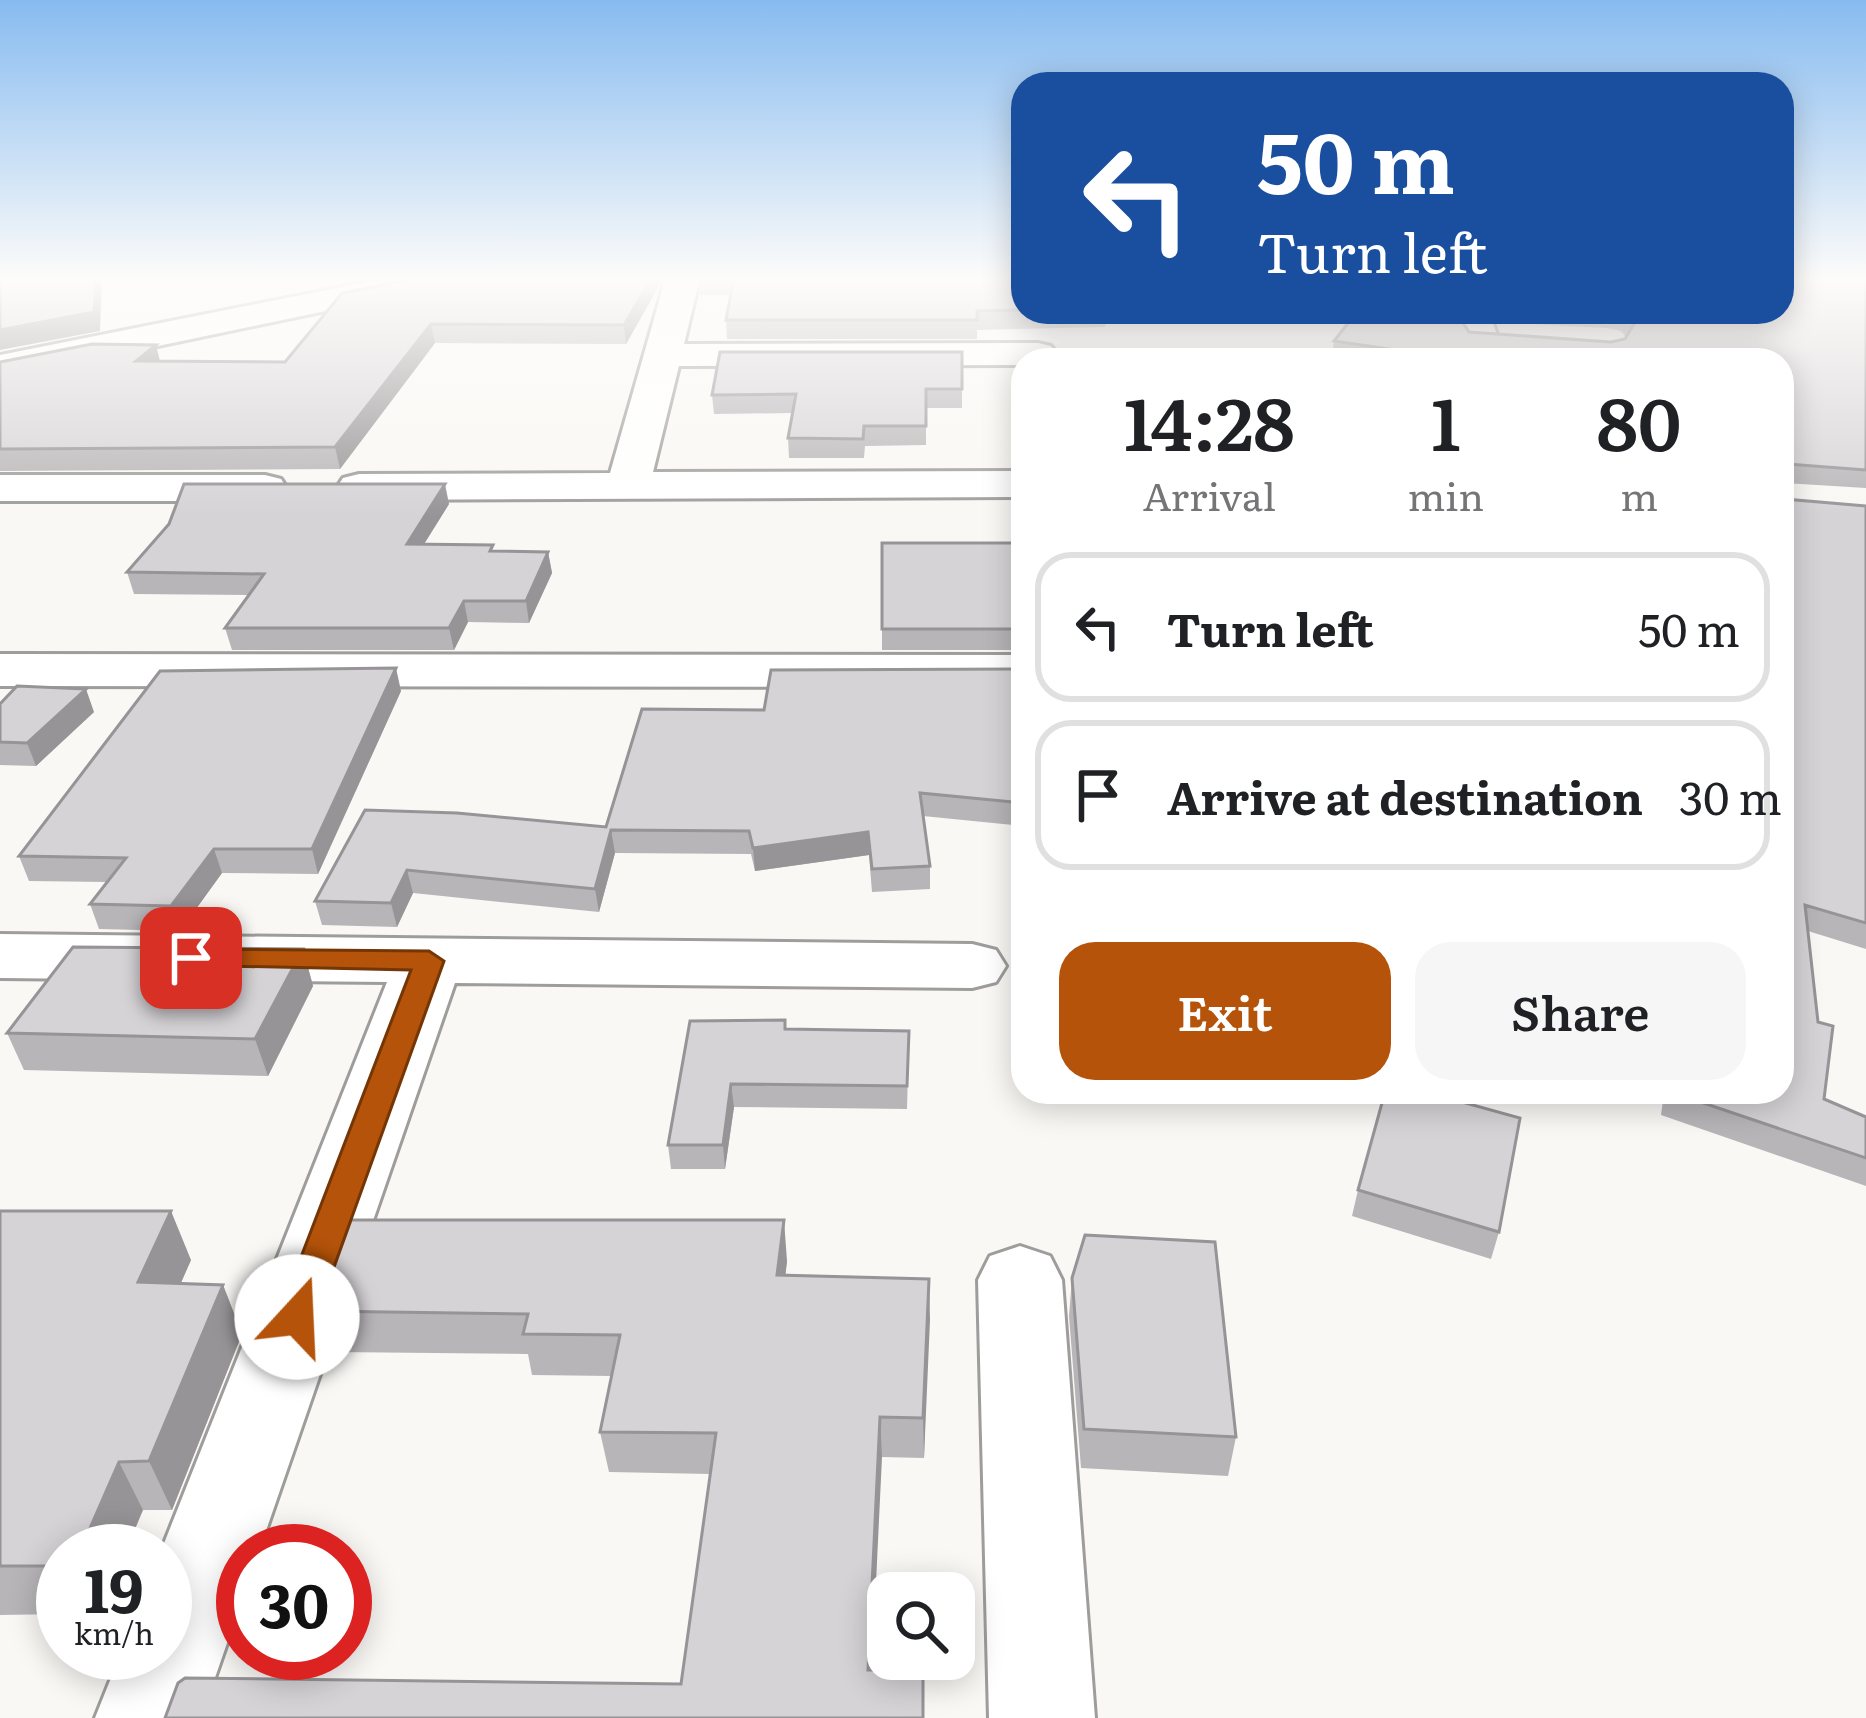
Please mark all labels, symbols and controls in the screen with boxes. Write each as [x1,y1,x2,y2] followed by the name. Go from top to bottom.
[1257,95,1455,220] text: 50 m
[1059,120,1215,276] icon: left
[1257,209,1488,290] text: Turn left
[1124,366,1295,473] text: 14:28
[1431,366,1461,473] text: 1
[1597,366,1681,473] text: 80
[1143,465,1276,523] text: Arrival
[1407,465,1484,523] text: min
[1620,465,1658,523] text: m
[1065,594,1131,660] icon: left
[1167,594,1374,661] text: Turn left
[1638,594,1740,661] text: 50 m
[1065,762,1131,828] icon: arrive
[1167,762,1643,829] text: Arrive at destination
[1679,762,1782,829] text: 30 m
[140,907,242,1009] pin
[158,925,224,991] icon: arrive
[1059,942,1391,1080] button: Exit
[1415,942,1746,1080] button: Share
[234,1254,360,1380] position arrow
[216,1524,372,1680] speed limit sign: 30
[84,1542,144,1631] text: 19
[867,1572,975,1680] map controls
[867,1572,975,1680] button: search
[74,1610,154,1654] text: km/h

